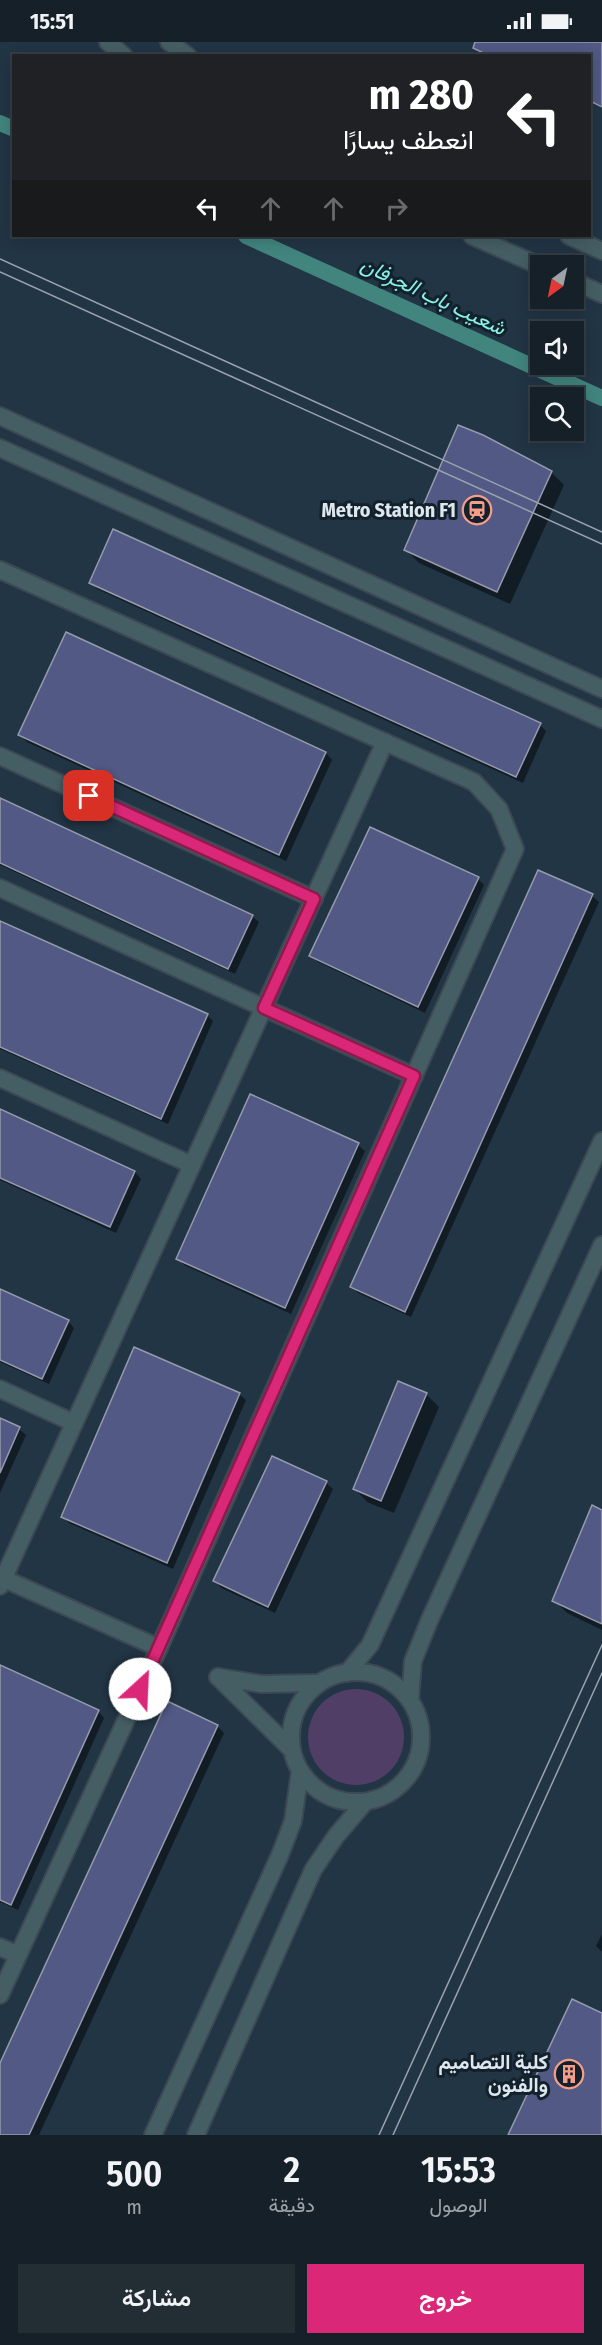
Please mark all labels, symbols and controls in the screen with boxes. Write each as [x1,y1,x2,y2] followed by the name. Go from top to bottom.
[30,8,74,35] text: 15:51
[369,70,474,120] text: 280 m
[495,78,573,156] icon: left
[343,124,474,156] text: انعطف يسارًا
[191,192,224,225] icon: left
[254,192,287,225] icon: ahead
[317,192,350,225] icon: ahead
[380,192,413,225] icon: right
[357,251,510,341] water label: شعيب باب الجرفان
[530,255,584,309] north arrow
[530,255,584,441] map controls
[530,321,584,375] button: sound
[530,387,584,441] button: search
[461,494,493,526] station icon: Metro Station F1
[321,498,456,522] place label: Metro Station F1
[63,770,114,821] pin
[72,779,105,812] icon: arrive
[108,1657,172,1721] position arrow
[438,2050,548,2098] place label: كلية التصاميم والفنون
[553,2058,585,2090] building icon: كلية التصاميم والفنون
[283,2148,300,2192] text: 2
[421,2148,496,2192] text: 15:53
[106,2152,162,2196] text: 500
[269,2193,315,2217] text: دقيقة
[430,2193,487,2217] text: الوصول
[127,2195,142,2219] text: m
[18,2264,295,2333] button: مشاركة
[307,2264,584,2333] button: خروج

